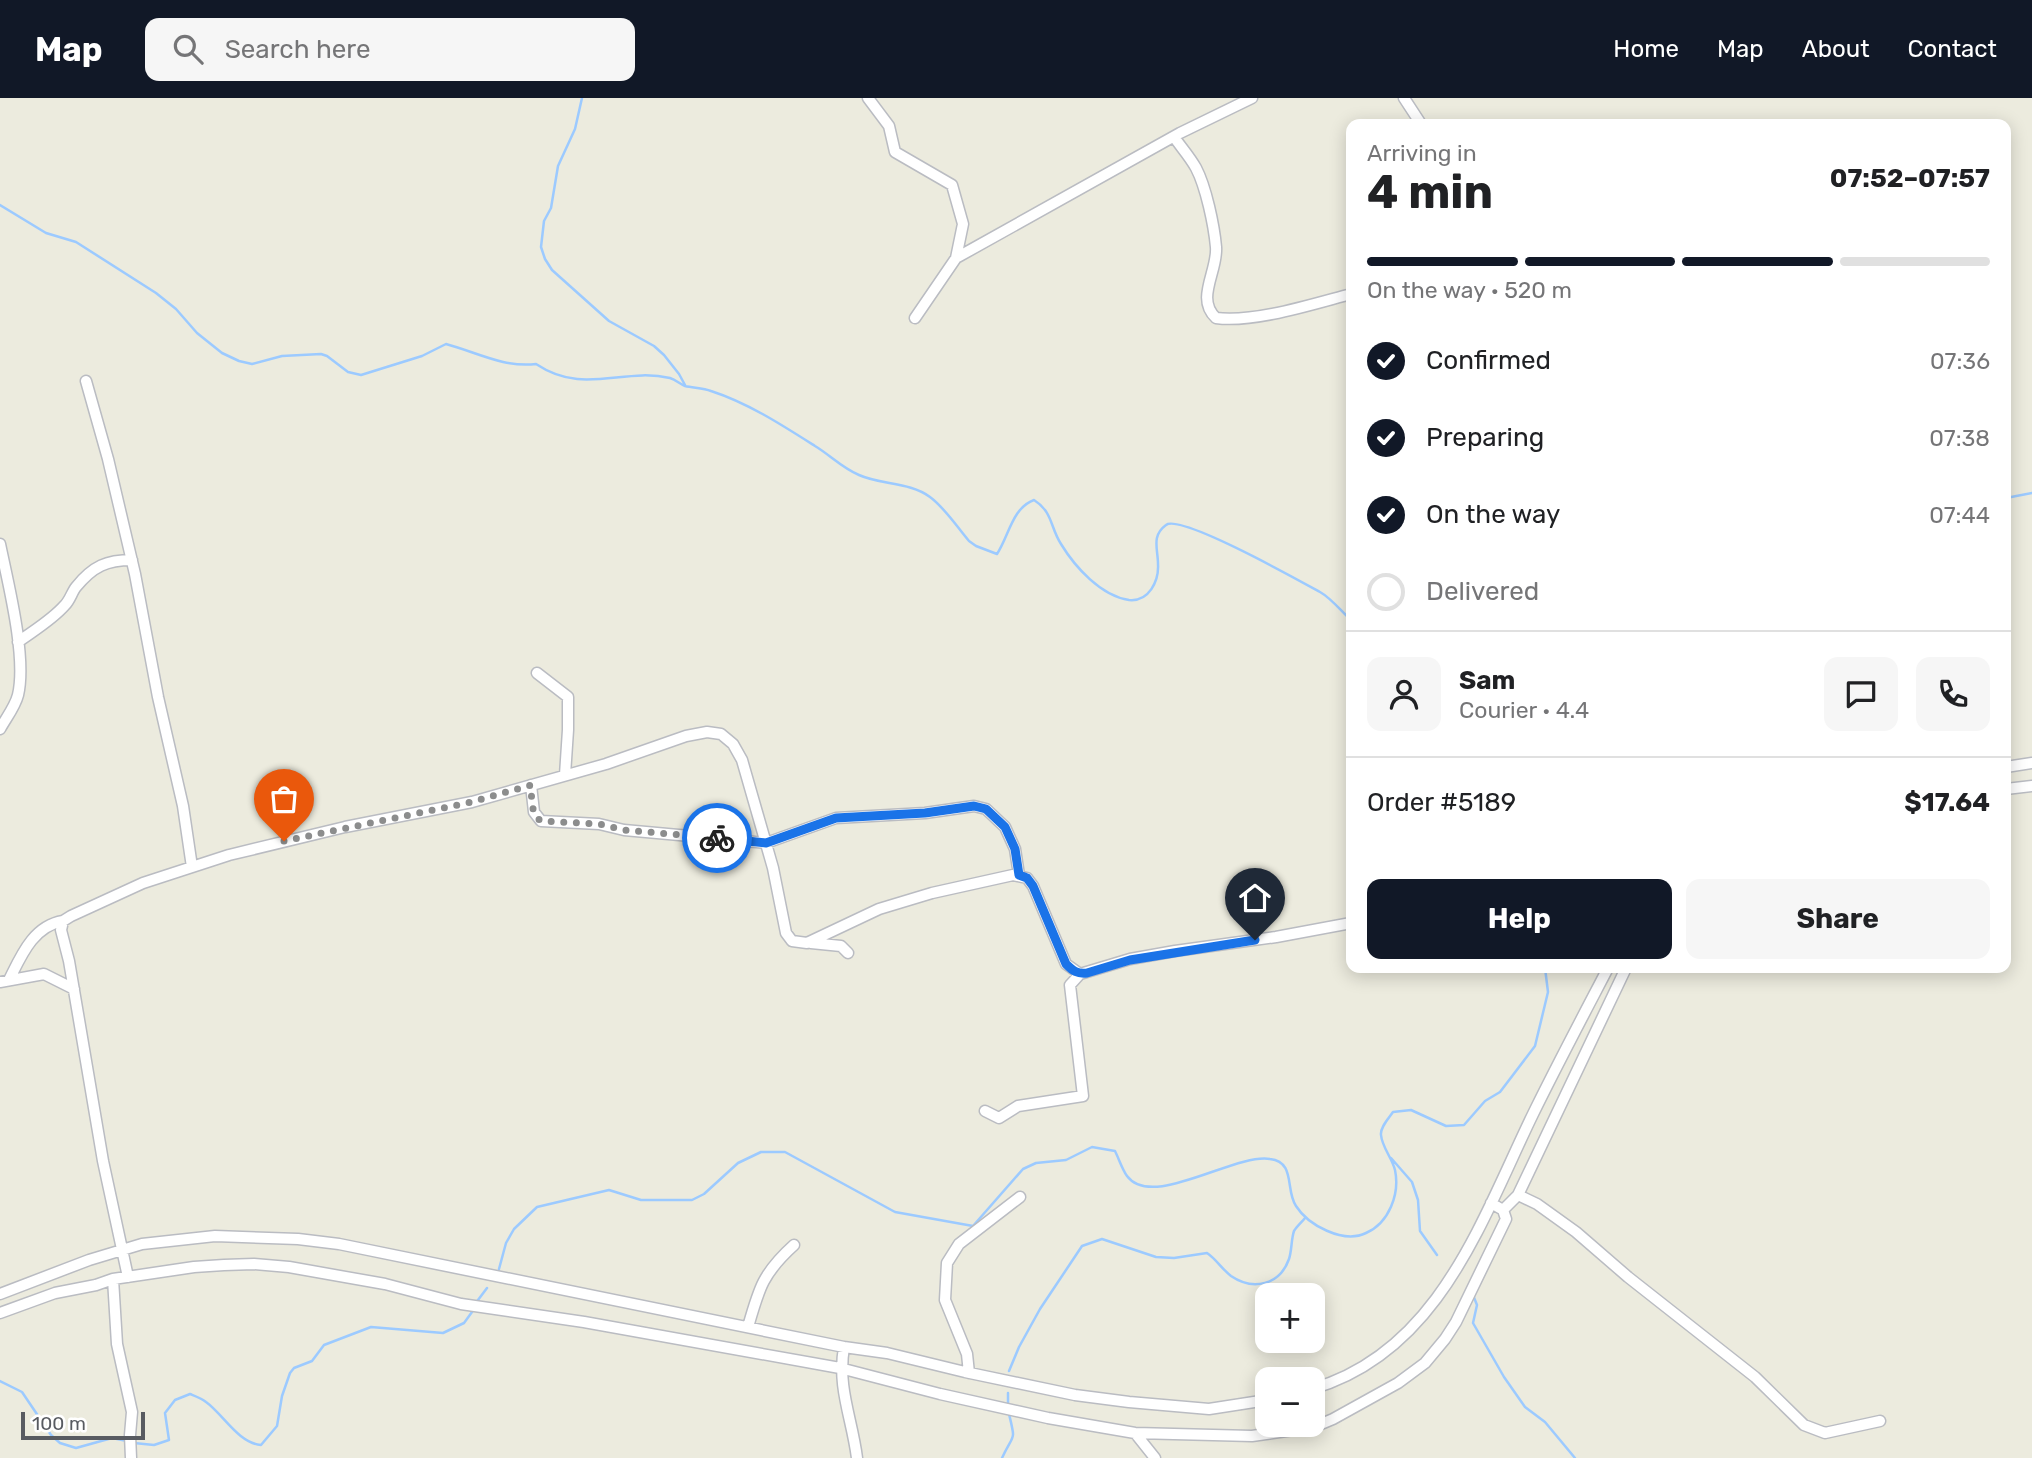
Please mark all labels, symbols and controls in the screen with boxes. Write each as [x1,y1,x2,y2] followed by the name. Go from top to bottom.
[145,18,635,81] search box
[35,30,103,69] text: Map
[169,30,207,68] icon: search
[225,34,370,65] text: Search here
[1613,35,1679,63] text: Home
[1717,35,1764,63] text: Map
[1802,35,1870,63] text: About
[1908,35,1997,63] text: Contact
[1367,139,1477,167] text: Arriving in
[1830,163,1990,194] text: 07:52–07:57
[1367,165,1493,220] text: 4 min
[1367,276,1572,304] text: On the way · 520 m
[1367,342,1405,380] icon: check
[1426,345,1551,376] text: Confirmed
[1930,347,1990,375] text: 07:36
[1367,419,1405,457] icon: check
[1426,422,1544,453] text: Preparing
[1929,424,1990,452] text: 07:38
[1367,496,1405,534] icon: check
[1426,499,1560,530] text: On the way
[1929,501,1990,529] text: 07:44
[1426,576,1539,607] text: Delivered
[1367,657,1441,731] button: person
[1824,657,1898,731] button: chat
[1916,657,1990,731] button: phone
[1459,665,1515,696] text: Sam
[1459,696,1589,724] text: Courier · 4.4
[254,769,314,841] pin
[265,780,303,818] icon: bag
[1367,787,1516,818] text: Order #5189
[1904,787,1990,818] text: $17.64
[682,803,752,873] courier
[698,819,736,857] icon: bike
[1225,868,1285,940] pin
[1236,879,1274,917] icon: home
[1367,879,1672,959] button: Help
[1686,879,1990,959] button: Share
[1255,1283,1325,1437] map controls
[1255,1283,1325,1353] button: +
[1255,1367,1325,1437] button: −
[21,1409,145,1441] scale bar
[32,1412,86,1435] text: 100 m

